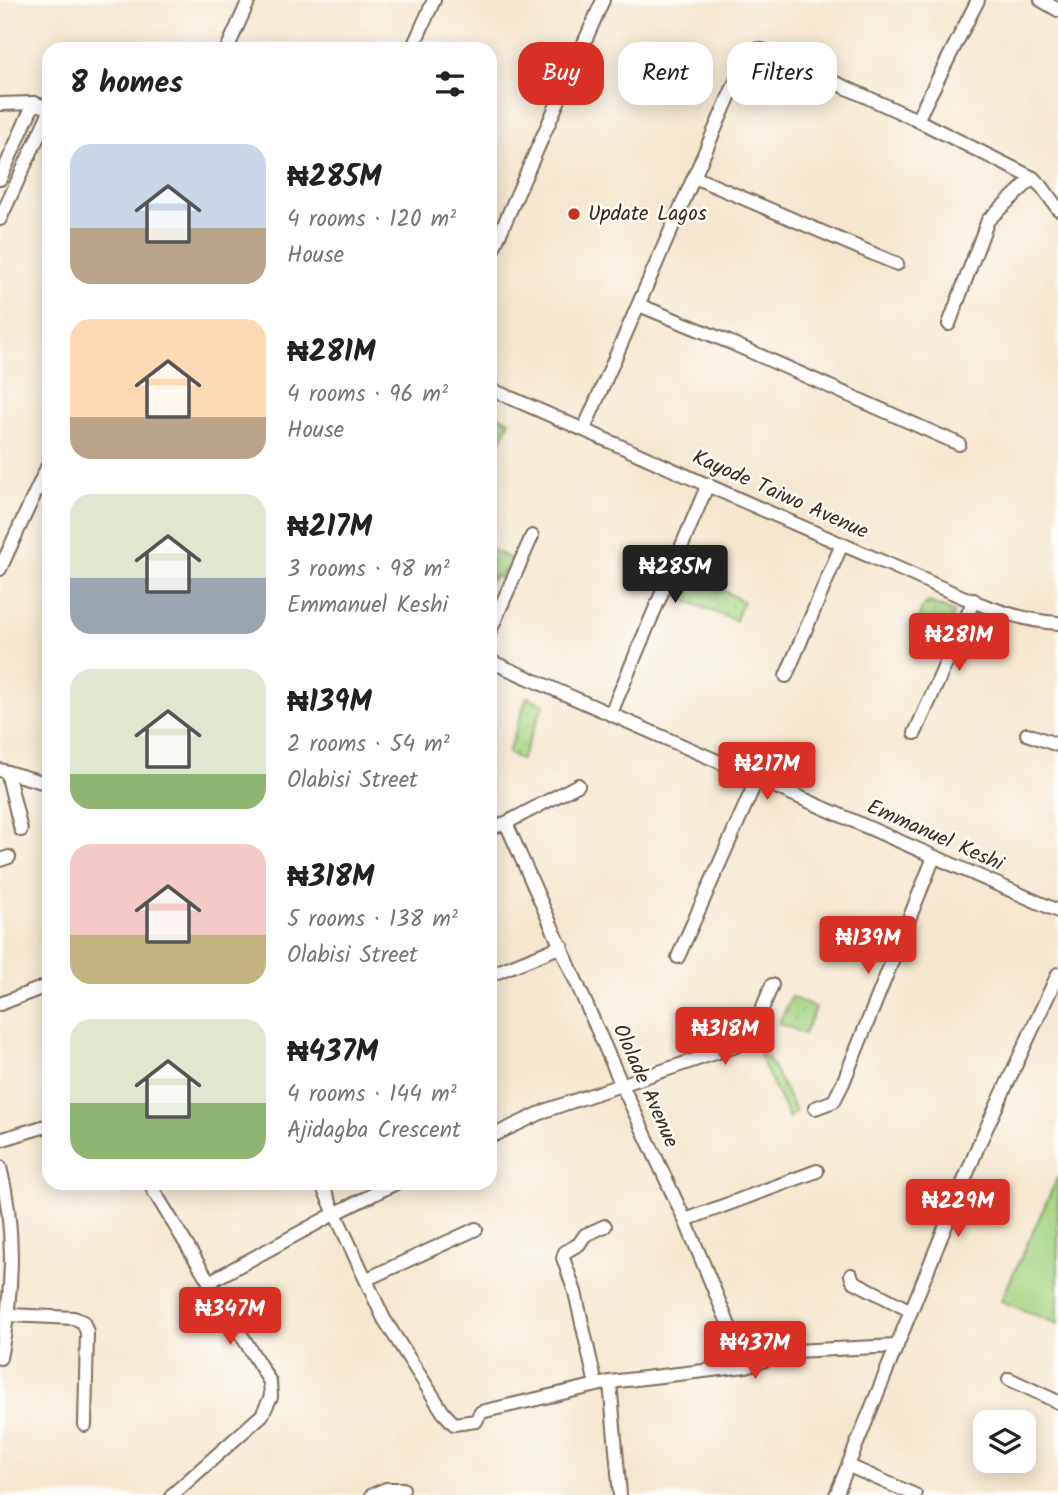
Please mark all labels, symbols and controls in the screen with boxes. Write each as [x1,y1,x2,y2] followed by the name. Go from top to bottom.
[518,42,604,105] chip: Buy
[618,42,713,105] chip: Rent
[727,42,837,105] chip: Filters
[70,60,183,108] text: 8 homes
[431,65,469,103] icon: filters
[287,154,382,202] text: ₦285M
[126,172,210,256] icon: home
[588,198,707,231] place label: Update Lagos
[287,202,456,238] text: 4 rooms · 120 m²
[566,206,582,222] marker: Update Lagos
[287,238,344,274] text: House
[287,329,376,377] text: ₦281M
[126,347,210,431] icon: home
[287,377,448,413] text: 4 rooms · 96 m²
[287,413,344,449] text: House
[687,441,874,549] street label: Kayode Taiwo Avenue
[287,504,372,552] text: ₦217M
[126,522,210,606] icon: home
[626,546,724,605] pin: ₦285M
[639,550,711,586] text: ₦285M
[287,552,450,588] text: 3 rooms · 98 m²
[287,588,448,624] text: Emmanuel Keshi
[910,614,1008,673] pin: ₦281M
[925,618,993,654] text: ₦281M
[287,679,372,727] text: ₦139M
[126,697,210,781] icon: home
[287,727,450,763] text: 2 rooms · 54 m²
[718,742,816,802] pin: ₦217M
[734,747,800,783] text: ₦217M
[287,763,418,799] text: Olabisi Street
[861,791,1010,881] street label: Emmanuel Keshi
[287,854,375,902] text: ₦318M
[126,872,210,956] icon: home
[287,902,458,938] text: 5 rooms · 138 m²
[819,916,917,976] pin: ₦139M
[835,921,901,957] text: ₦139M
[287,938,418,974] text: Olabisi Street
[676,1007,774,1067] pin: ₦318M
[691,1012,759,1048] text: ₦318M
[603,1019,687,1154] street label: Ololade Avenue
[287,1029,378,1077] text: ₦437M
[126,1047,210,1131] icon: home
[287,1077,457,1113] text: 4 rooms · 144 m²
[287,1113,461,1149] text: Ajidagba Crescent
[909,1180,1007,1239] pin: ₦229M
[922,1184,994,1220] text: ₦229M
[181,1288,279,1347] pin: ₦347M
[195,1292,265,1328] text: ₦347M
[706,1322,804,1381] pin: ₦437M
[720,1326,790,1362] text: ₦437M
[973,1410,1036,1473] map controls
[973,1410,1036,1473] button: layers

